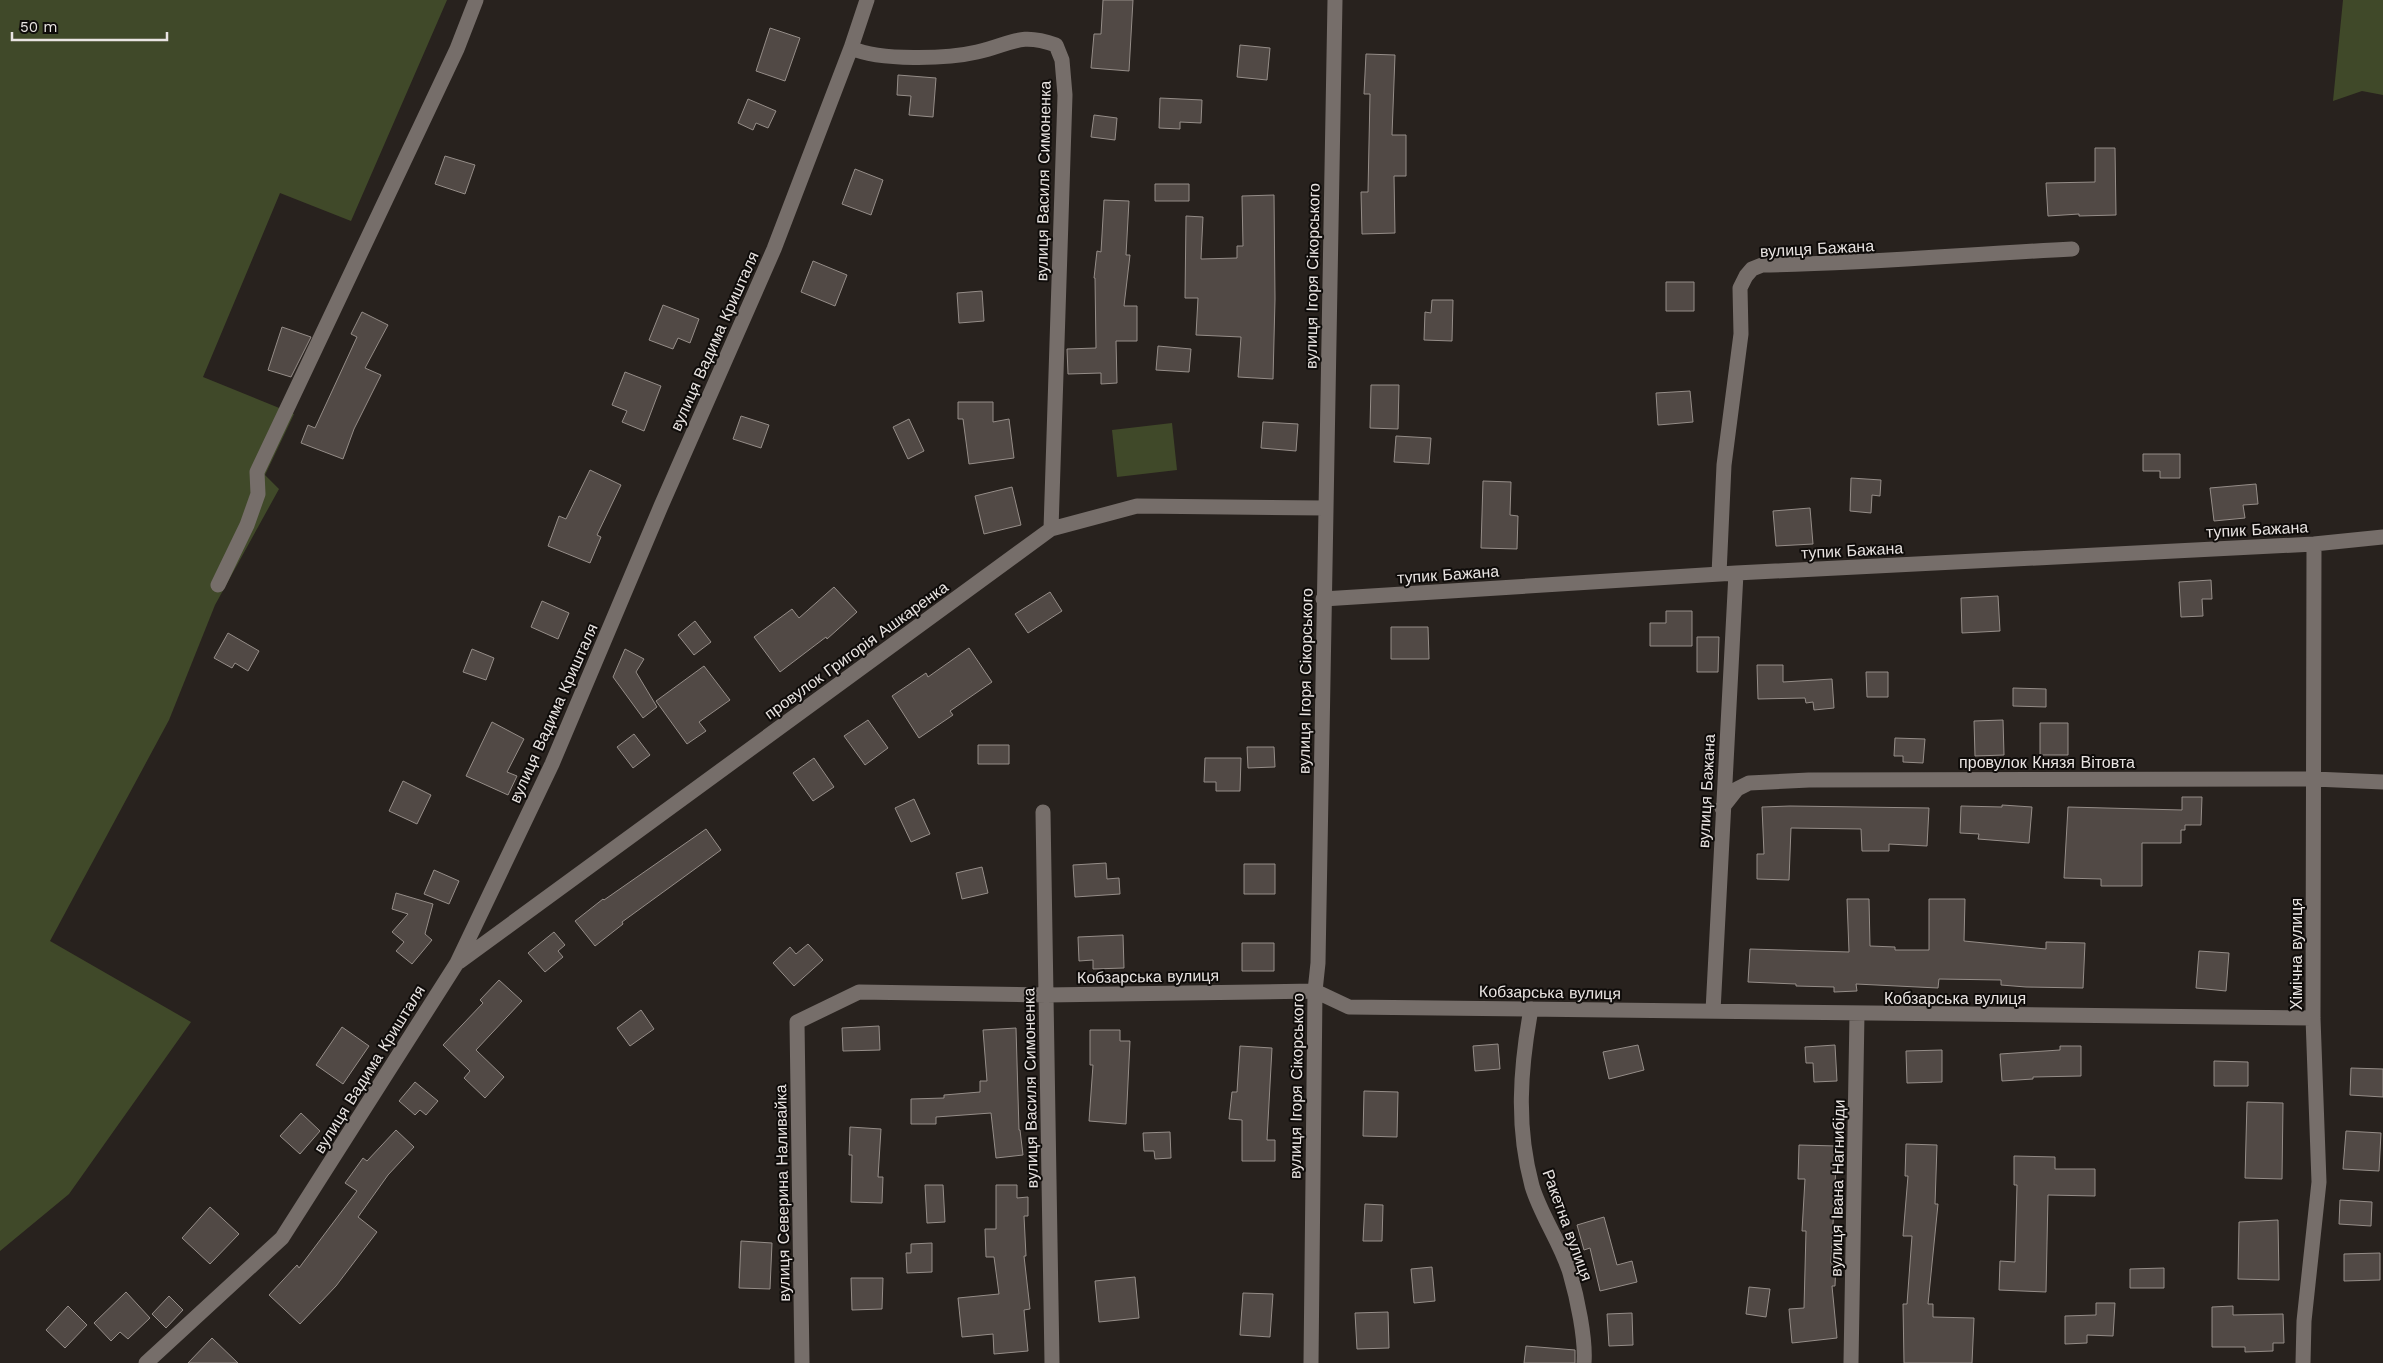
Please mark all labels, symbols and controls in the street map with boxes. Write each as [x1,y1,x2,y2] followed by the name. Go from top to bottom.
[12,10,168,42] scale bar
[20,18,57,36] text: 50 m
[1032,80,1055,281] street label: вулиця Василя Симоненка
[1301,183,1324,369] street label: вулиця Ігоря Сікорського
[1760,236,1875,261] street label: вулиця Бажана
[666,248,763,434] street label: вулиця Вадима Кришталя
[2205,517,2309,542] street label: тупик Бажана
[1800,538,1904,563] street label: тупик Бажана
[1396,561,1500,588] street label: тупик Бажана
[761,577,952,723] street label: провулок Григорія Ашкаренка
[1294,588,1317,774] street label: вулиця Ігоря Сікорського
[505,620,602,806] street label: вулиця Вадима Кришталя
[1694,733,1719,848] street label: вулиця Бажана
[1959,753,2135,772] street label: провулок Князя Вітовта
[2287,898,2306,1010] street label: Хімічна вулиця
[1077,966,1219,987] street label: Кобзарська вулиця
[310,982,429,1157] street label: вулиця Вадима Кришталя
[1479,982,1621,1003] street label: Кобзарська вулиця
[1019,987,1042,1188] street label: вулиця Василя Симоненка
[1884,989,2026,1008] street label: Кобзарська вулиця
[1285,993,1308,1179] street label: вулиця Ігоря Сікорського
[771,1084,794,1302] street label: вулиця Северина Наливайка
[1826,1099,1849,1277] street label: вулиця Івана Нагнибіди
[1539,1167,1596,1283] street label: Ракетна вулиця

